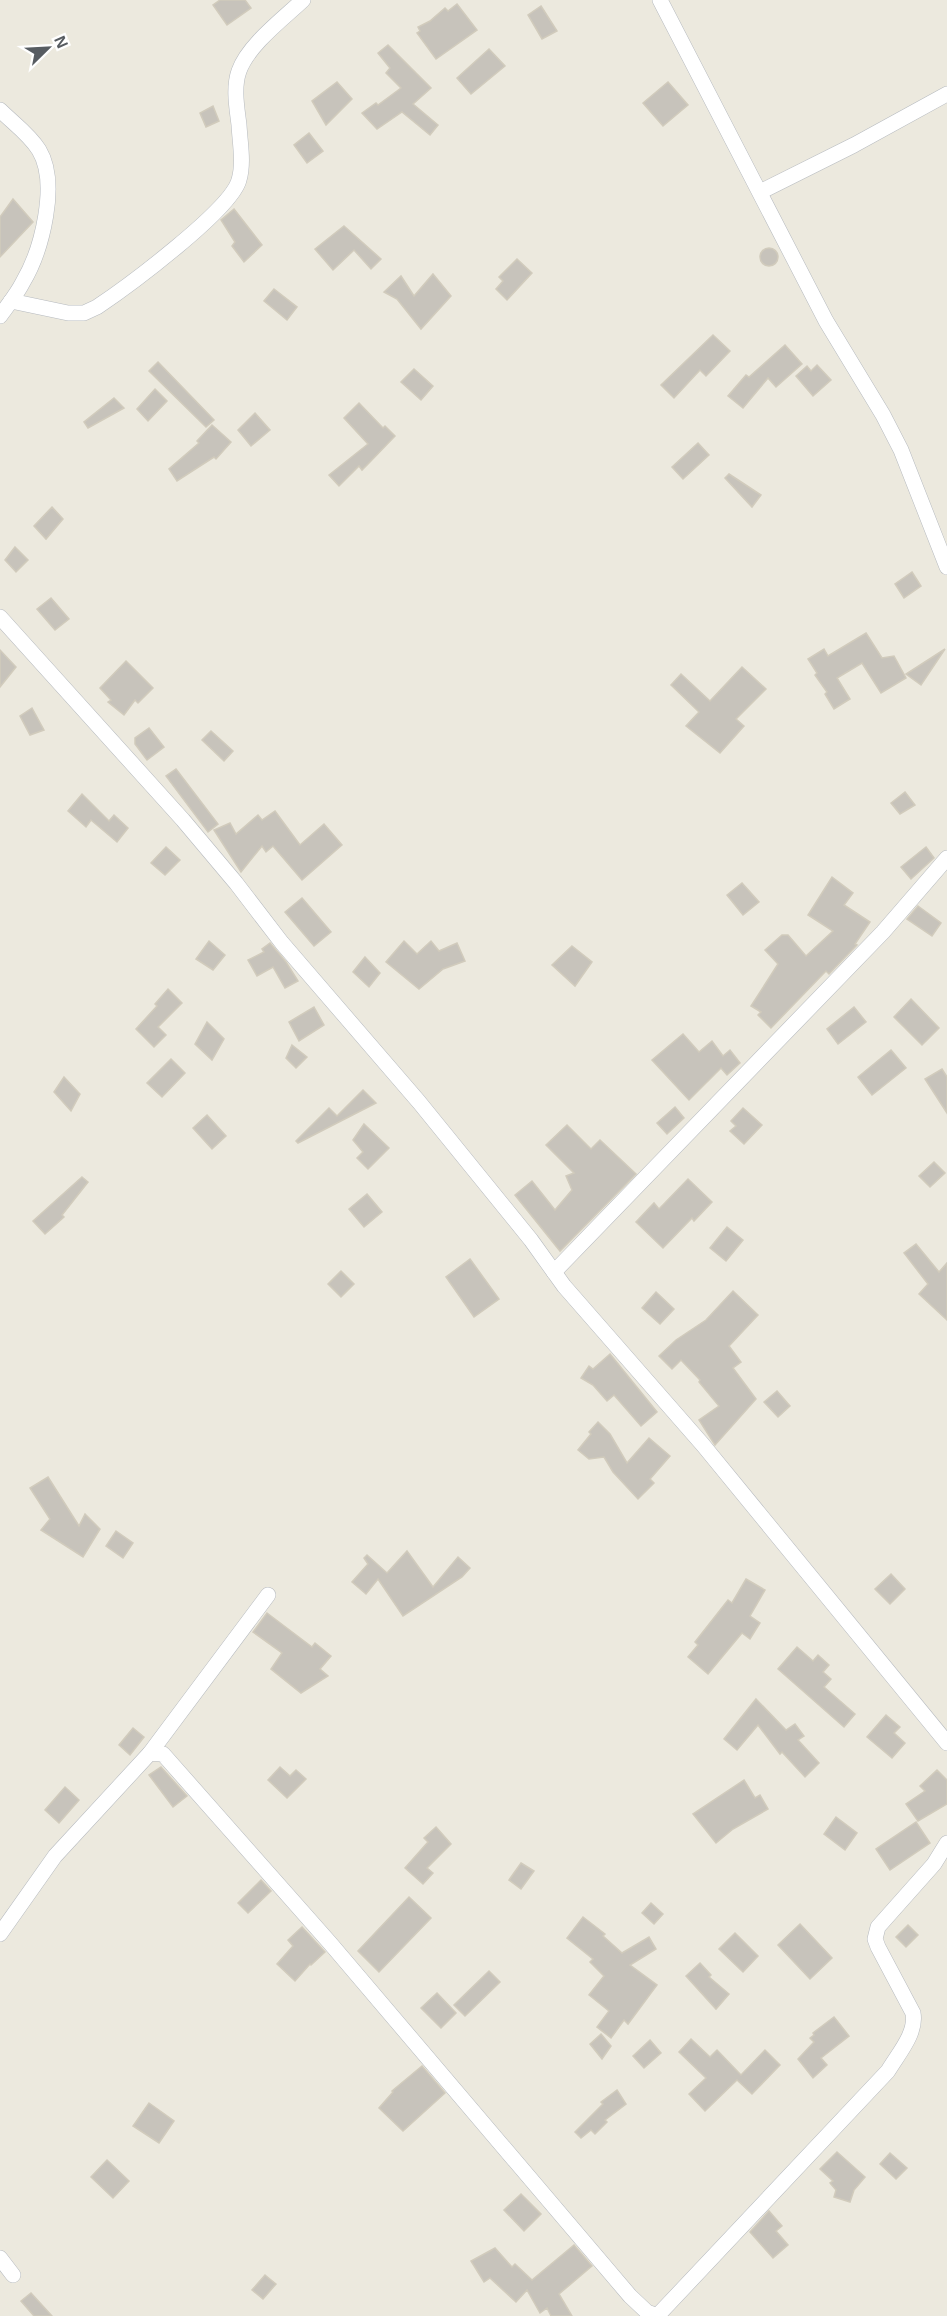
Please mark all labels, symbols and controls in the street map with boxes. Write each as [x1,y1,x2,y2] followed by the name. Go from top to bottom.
[18,18,78,78] north arrow
[51,33,71,51] text: N

